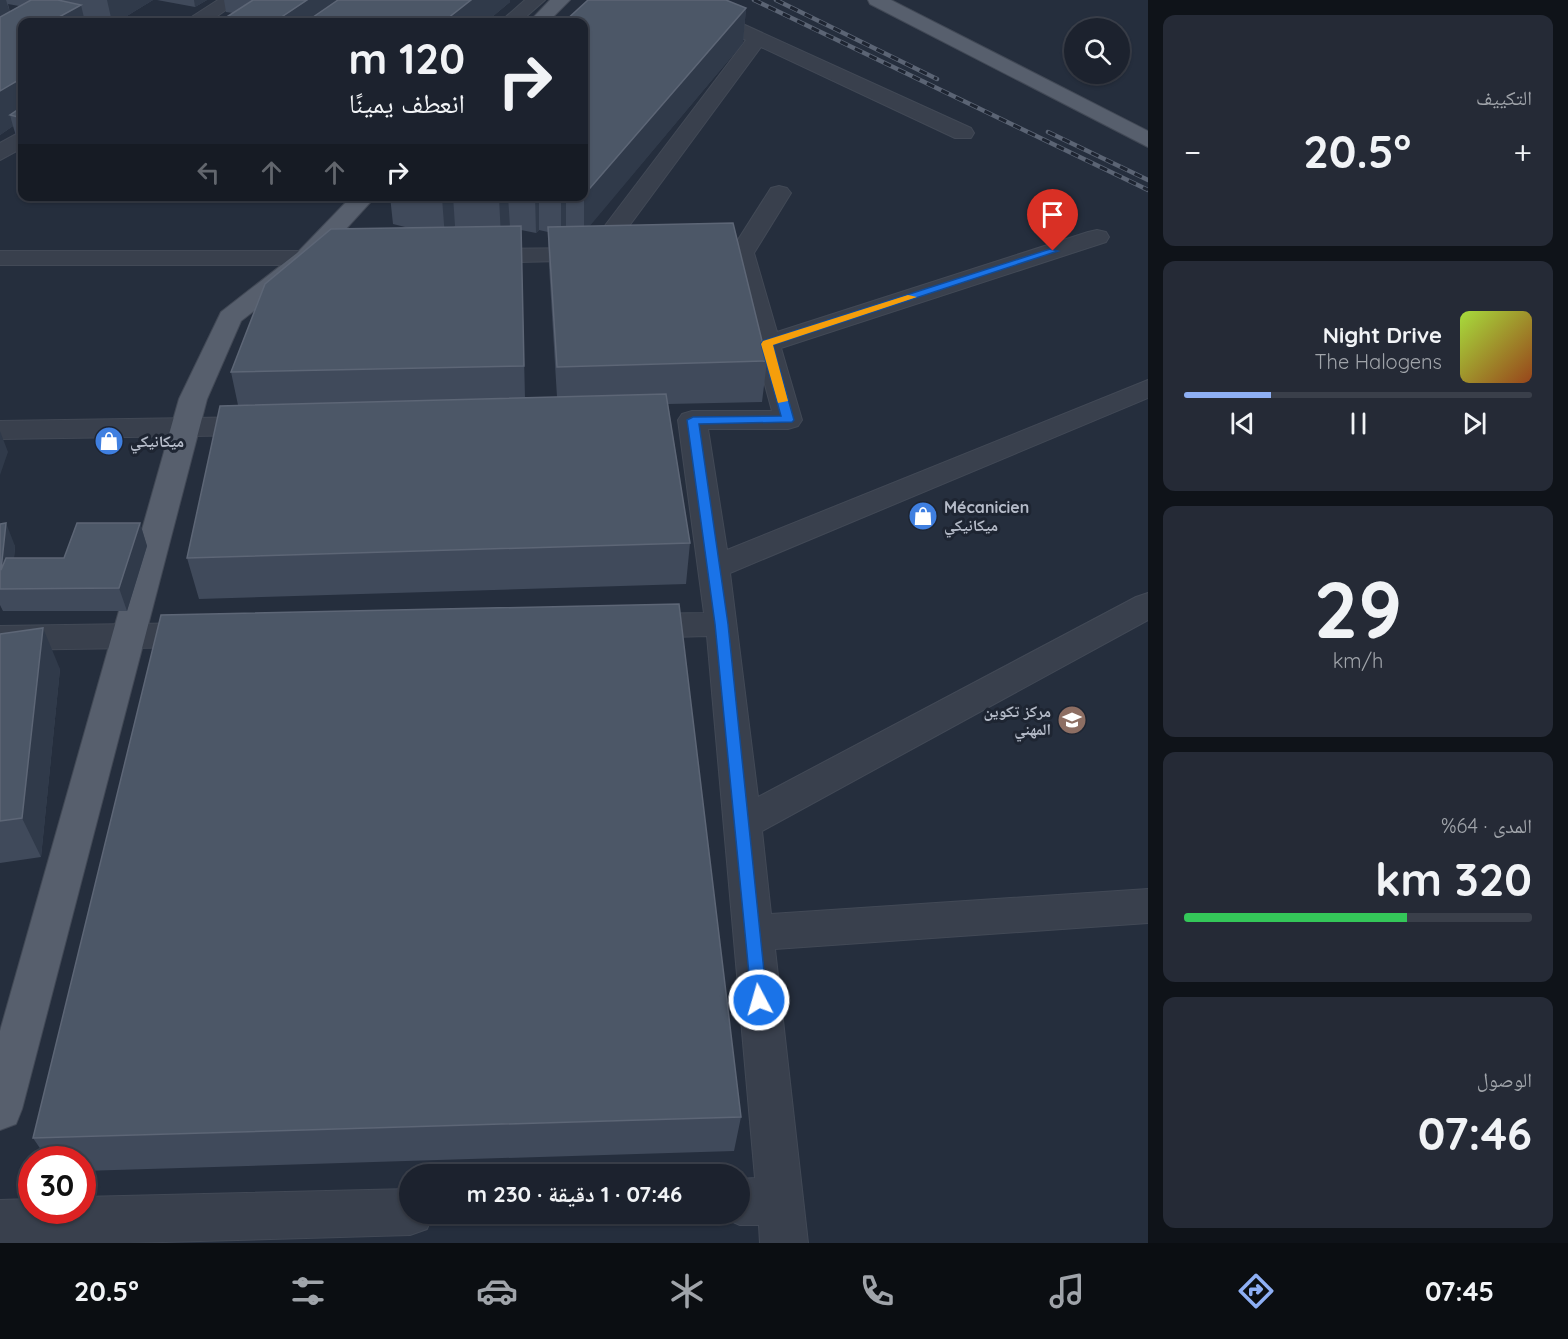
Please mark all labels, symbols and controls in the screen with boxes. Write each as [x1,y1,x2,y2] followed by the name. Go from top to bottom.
[1064,18,1130,84] map controls
[1064,18,1130,84] button: search
[348,32,465,85] text: 120 m
[486,42,564,120] icon: right
[1476,85,1532,110] text: التكييف
[349,86,465,120] text: انعطف يمينًا
[1303,123,1411,179] text: 20.5°
[1184,131,1201,172] text: −
[1513,131,1532,172] text: +
[192,156,225,189] icon: left
[255,156,288,189] icon: ahead
[318,156,351,189] icon: ahead
[381,156,414,189] icon: right
[1027,189,1078,251] pin
[1036,198,1069,231] icon: arrive
[1323,321,1442,349] text: Night Drive
[1314,349,1442,374] text: The Halogens
[1226,407,1259,440] icon: previous
[1342,407,1375,440] icon: pause
[1458,407,1491,440] icon: next
[93,425,125,457] shop icon: ميكانيكي
[130,431,184,454] place label: ميكانيكي
[944,497,1029,538] place label: Mécanicien ميكانيكي
[907,500,939,532] shop icon: Mécanicien ميكانيكي
[1314,560,1402,658] text: 29
[1333,648,1383,673] text: km/h
[983,701,1051,742] place label: مركز تكوين المهني
[1056,704,1088,736] school or university icon: مركز تكوين المهني
[1441,813,1532,838] text: المدى · 64%
[1375,851,1532,907] text: 320 km
[727,968,791,1032] position arrow
[1477,1067,1532,1092] text: الوصول
[1418,1105,1532,1161] text: 07:46
[18,1146,96,1224] speed limit sign: 30
[467,1180,682,1208] text: 07:46 · 1 دقيقة · 230 m
[287,1270,329,1312] icon: filters
[476,1270,518,1312] icon: car
[666,1270,708,1312] icon: climate
[856,1270,898,1312] icon: phone
[1046,1270,1088,1312] icon: music
[1235,1270,1277,1312] icon: directions
[74,1274,139,1308] text: 20.5°
[1425,1274,1494,1308] text: 07:45

